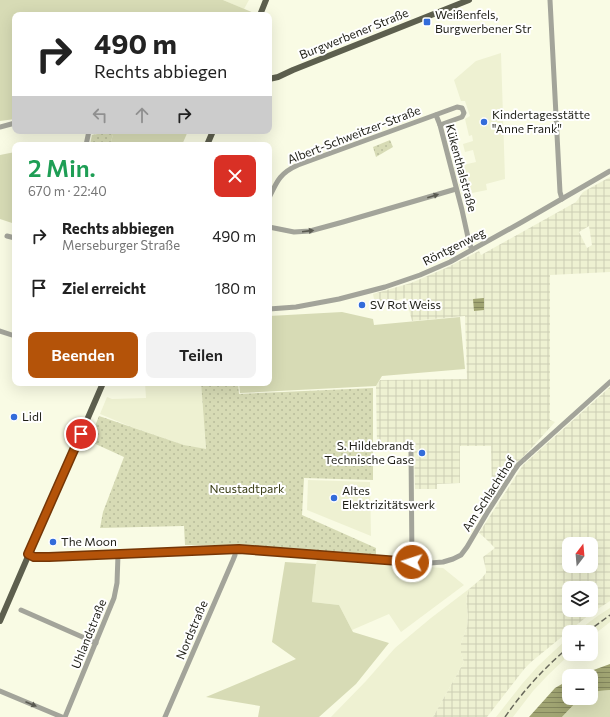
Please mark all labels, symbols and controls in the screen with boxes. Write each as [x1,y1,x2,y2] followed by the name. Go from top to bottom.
[297,5,410,61] street label: Burgwerbener Straße
[435,7,532,35] place label: Weißenfels, Burgwerbener Str
[422,17,432,27] marker: Weißenfels, Burgwerbener Str
[94,26,177,60] text: 490 m
[28,28,80,80] icon: right
[94,60,227,82] text: Rechts abbiegen
[285,102,422,166] street label: Albert-Schweitzer-Straße
[89,104,111,126] icon: left
[131,104,153,126] icon: ahead
[173,104,195,126] icon: right
[492,107,590,135] place label: Kindertagesstätte "Anne Frank"
[479,117,489,127] marker: Kindertagesstätte "Anne Frank"
[444,122,480,213] street label: Kükenthalstraße
[28,153,96,182] text: 2 Min.
[214,155,256,197] button: close
[28,183,107,199] text: 670 m · 22:40
[427,193,439,199] one-way arrow
[62,219,174,237] text: Rechts abbiegen
[420,224,488,268] street label: Röntgenweg
[28,225,50,247] icon: right
[212,227,256,245] text: 490 m
[301,227,314,234] one-way arrow
[62,237,180,253] text: Merseburger Straße
[28,277,50,299] icon: arrive
[62,279,146,297] text: Ziel erreicht
[215,279,256,297] text: 180 m
[370,297,441,311] place label: SV Rot Weiss
[357,300,367,310] marker: SV Rot Weiss
[28,332,138,378] button: Beenden
[146,332,256,378] button: Teilen
[22,409,42,423] place label: Lidl
[9,412,19,422] marker: Lidl
[64,417,98,451] pin
[70,423,92,445] icon: arrive
[324,438,414,466] place label: S. Hildebrandt Technische Gase
[417,448,427,458] marker: S. Hildebrandt Technische Gase
[459,453,518,534] street label: Am Schlachthof
[209,481,285,495] park label: Neustadtpark
[342,483,436,511] place label: Altes Elektrizitätswerk
[329,493,339,503] marker: Altes Elektrizitätswerk
[61,534,117,548] place label: The Moon
[48,537,58,547] marker: The Moon
[562,537,598,573] north arrow
[562,537,598,705] map controls
[391,541,433,583] position arrow
[562,581,598,617] button: layers
[68,597,108,670] street label: Uhlandstraße
[172,598,210,661] street label: Nordstraße
[562,625,598,661] button: +
[562,669,598,705] button: −
[26,701,37,707] one-way arrow

